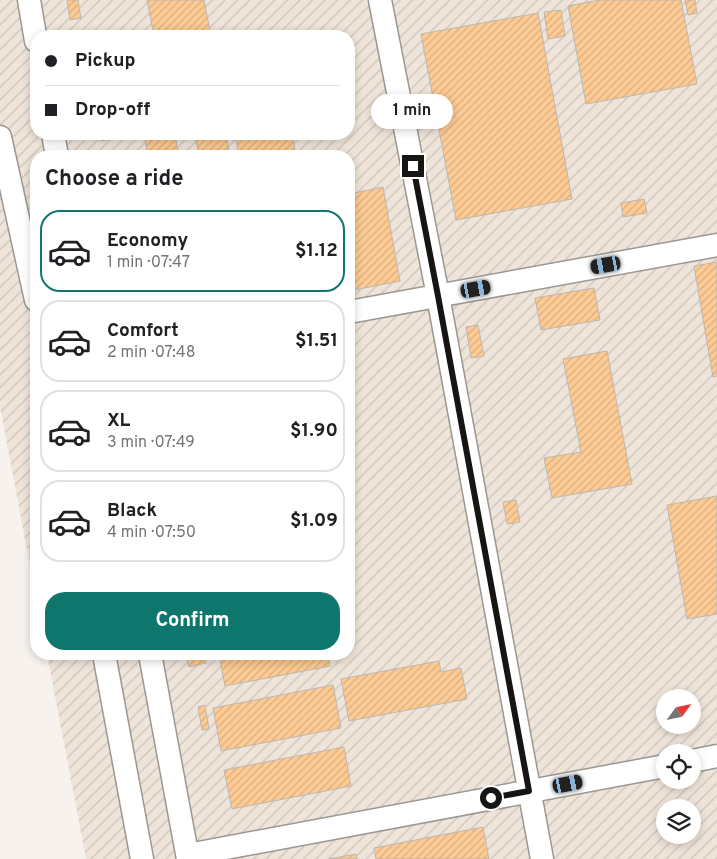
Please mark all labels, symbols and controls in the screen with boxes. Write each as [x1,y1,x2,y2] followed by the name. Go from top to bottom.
[75,49,135,73] text: Pickup
[372,94,454,128] callout: 1 min
[75,98,150,122] text: Drop-off
[393,101,431,121] text: 1 min
[402,155,424,177] route end
[45,166,183,193] text: Choose a ride
[47,229,92,274] icon: car
[107,229,188,253] text: Economy
[295,239,338,263] text: $1.12
[107,253,190,273] text: 1 min · 07:47
[589,255,622,275] car
[459,279,492,299] car
[47,319,92,364] icon: car
[107,319,179,343] text: Comfort
[295,329,338,353] text: $1.51
[107,343,196,363] text: 2 min · 07:48
[47,409,92,454] icon: car
[107,409,130,433] text: XL
[290,419,338,443] text: $1.90
[107,433,195,453] text: 3 min · 07:49
[47,499,92,544] icon: car
[107,499,157,523] text: Black
[290,509,338,533] text: $1.09
[107,523,196,543] text: 4 min · 07:50
[45,592,340,650] button: Confirm
[656,689,701,734] north arrow
[656,689,701,844] map controls
[656,744,701,789] button: locate
[551,774,584,794] car
[480,787,502,809] route start
[656,799,701,844] button: layers

